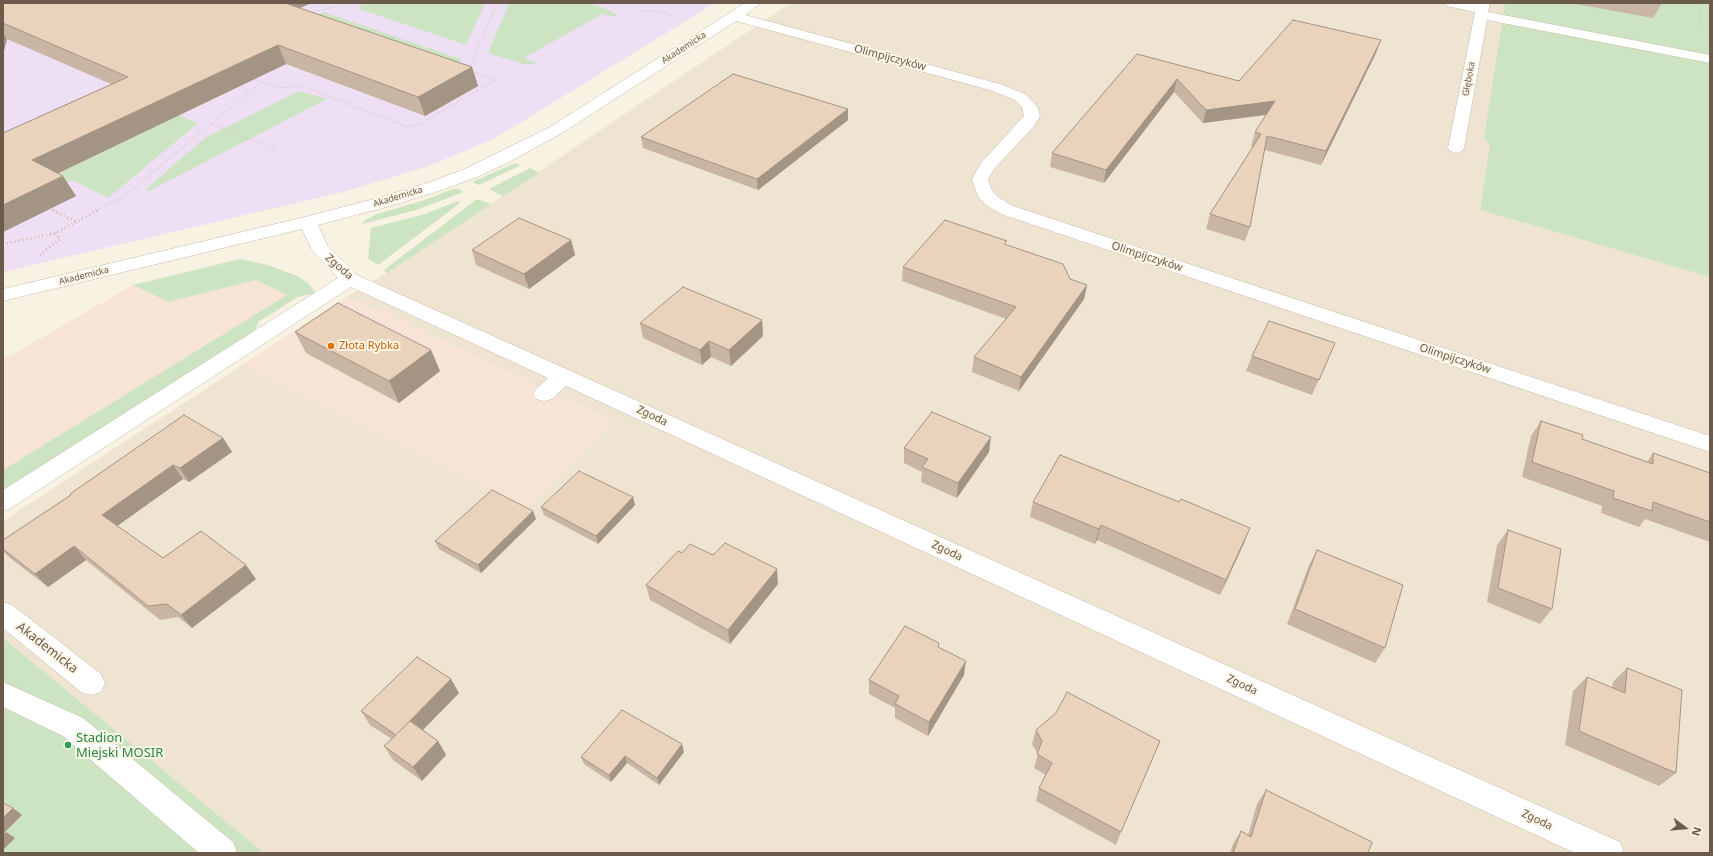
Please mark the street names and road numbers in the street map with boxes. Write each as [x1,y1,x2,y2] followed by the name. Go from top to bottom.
[660,30,708,66] street label: Akademicka
[853,42,927,74] street label: Olimpijczyków
[1460,61,1478,97] street label: Głęboka
[372,184,424,210] street label: Akademicka
[1110,239,1184,275] street label: Olimpijczyków
[322,251,356,283] street label: Zgoda
[58,265,110,287] street label: Akademicka
[1418,341,1492,377] street label: Olimpijczyków
[634,403,670,429] street label: Zgoda
[929,538,965,564] street label: Zgoda
[13,619,81,677] street label: Akademicka
[1224,672,1260,698] street label: Zgoda
[1519,807,1555,833] street label: Zgoda

